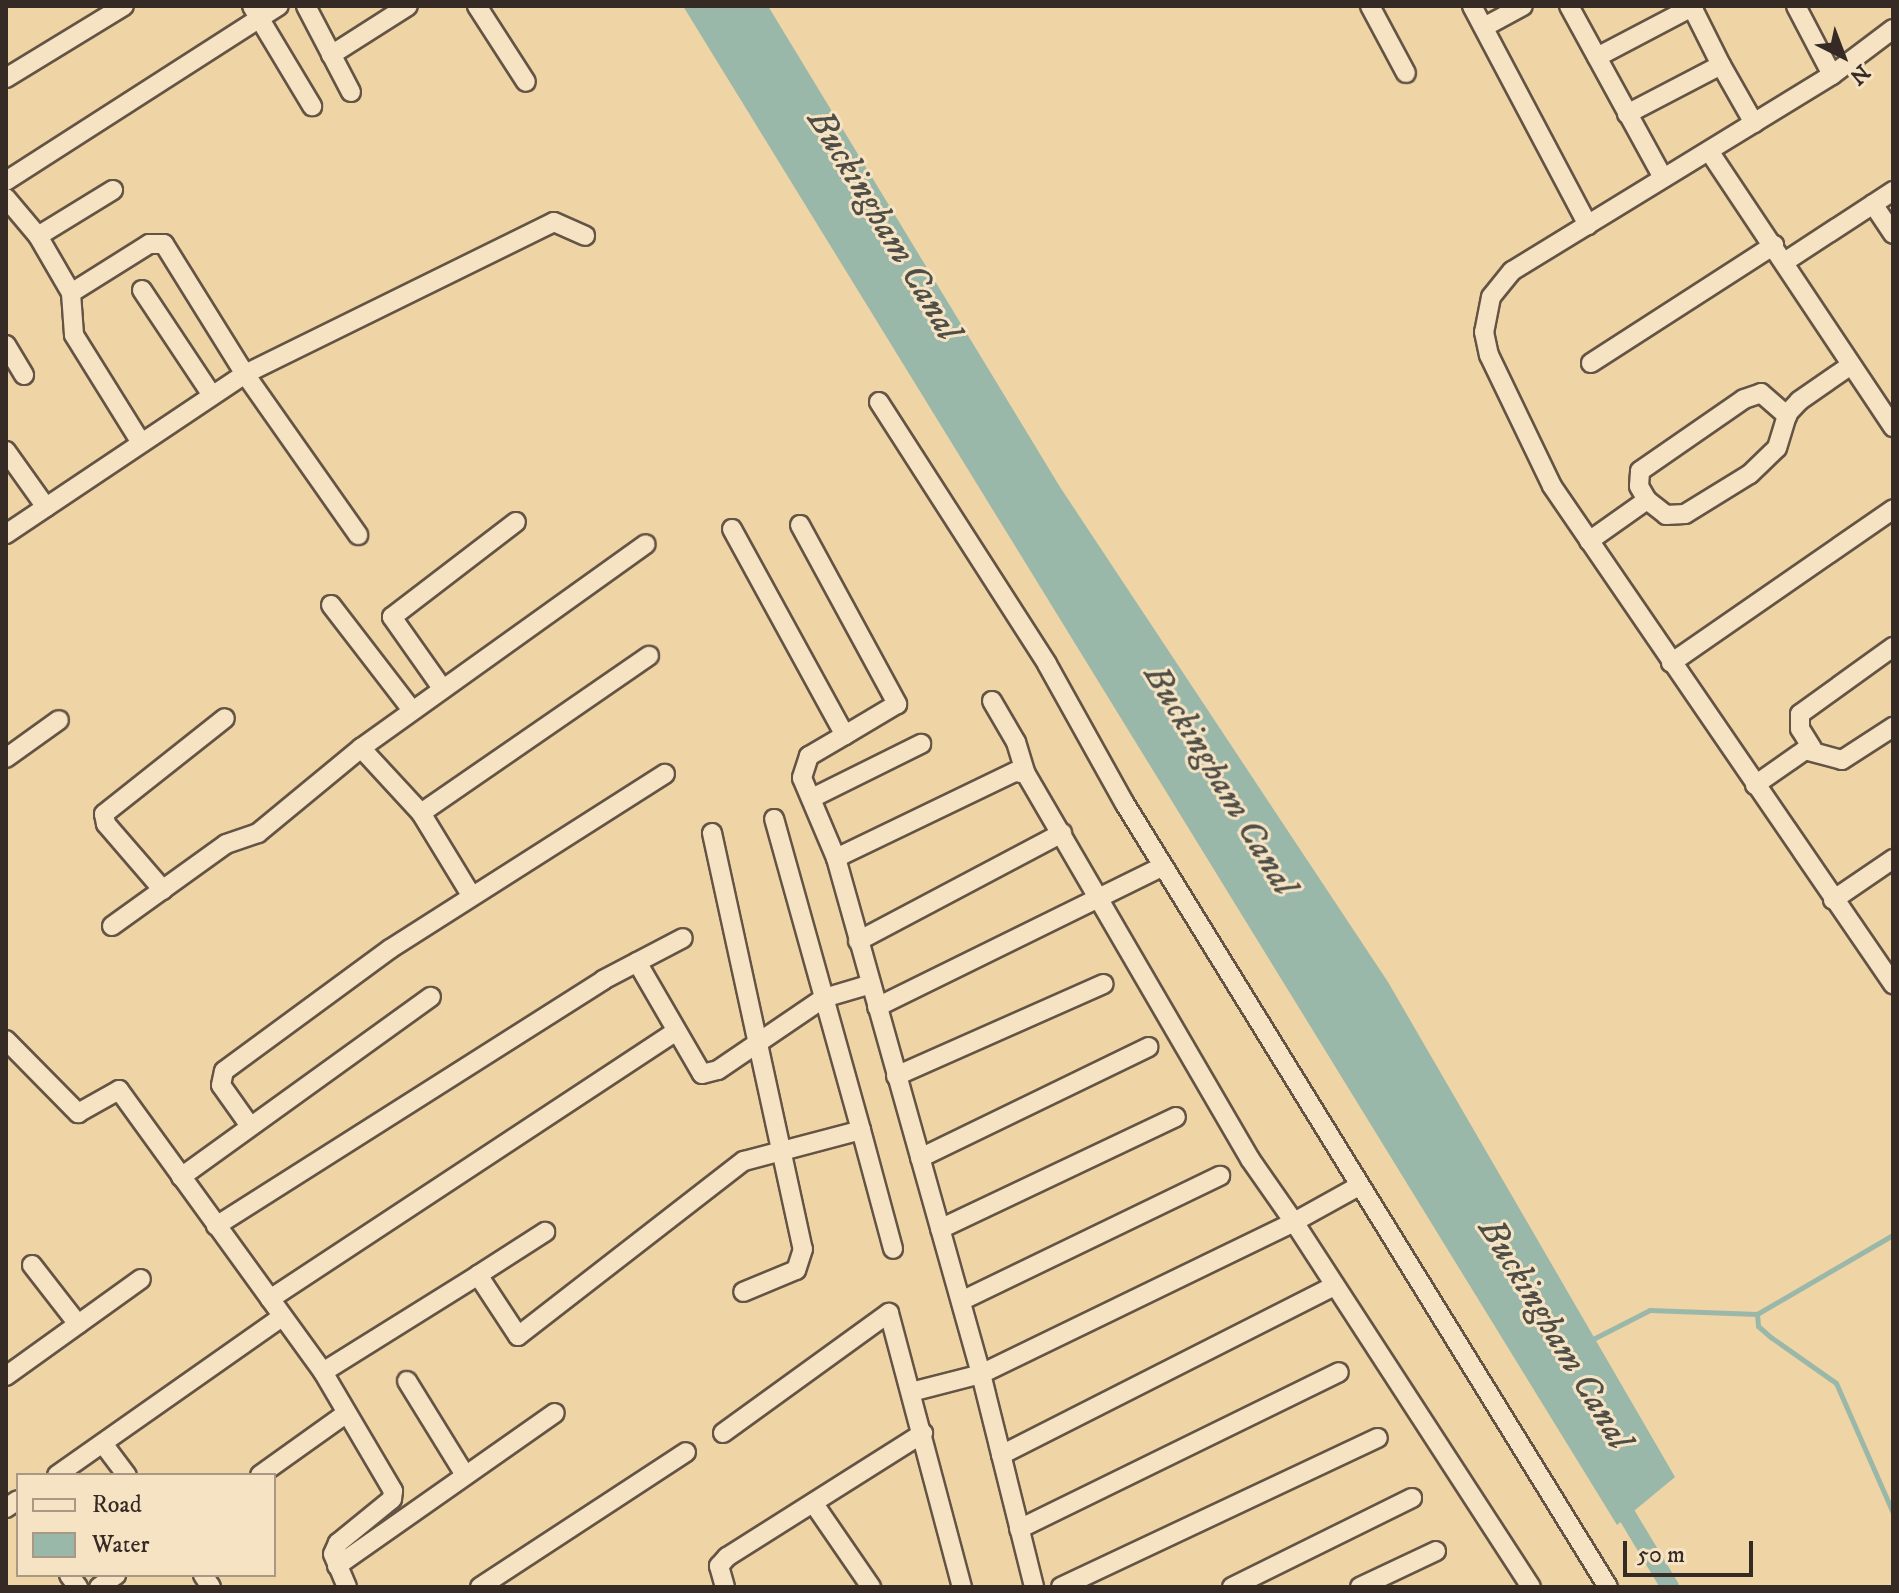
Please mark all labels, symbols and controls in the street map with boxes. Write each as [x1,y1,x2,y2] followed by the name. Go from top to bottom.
[1803,16,1883,96] north arrow
[1844,58,1875,90] text: N
[798,102,970,348] water label: Buckingham Canal
[1134,657,1306,903] water label: Buckingham Canal
[1469,1211,1641,1457] water label: Buckingham Canal
[16,1473,276,1577] legend
[92,1490,142,1520] text: Road
[1627,1525,1757,1575] scale bar
[92,1530,149,1560] text: Water
[1637,1540,1685,1570] text: 50 m

